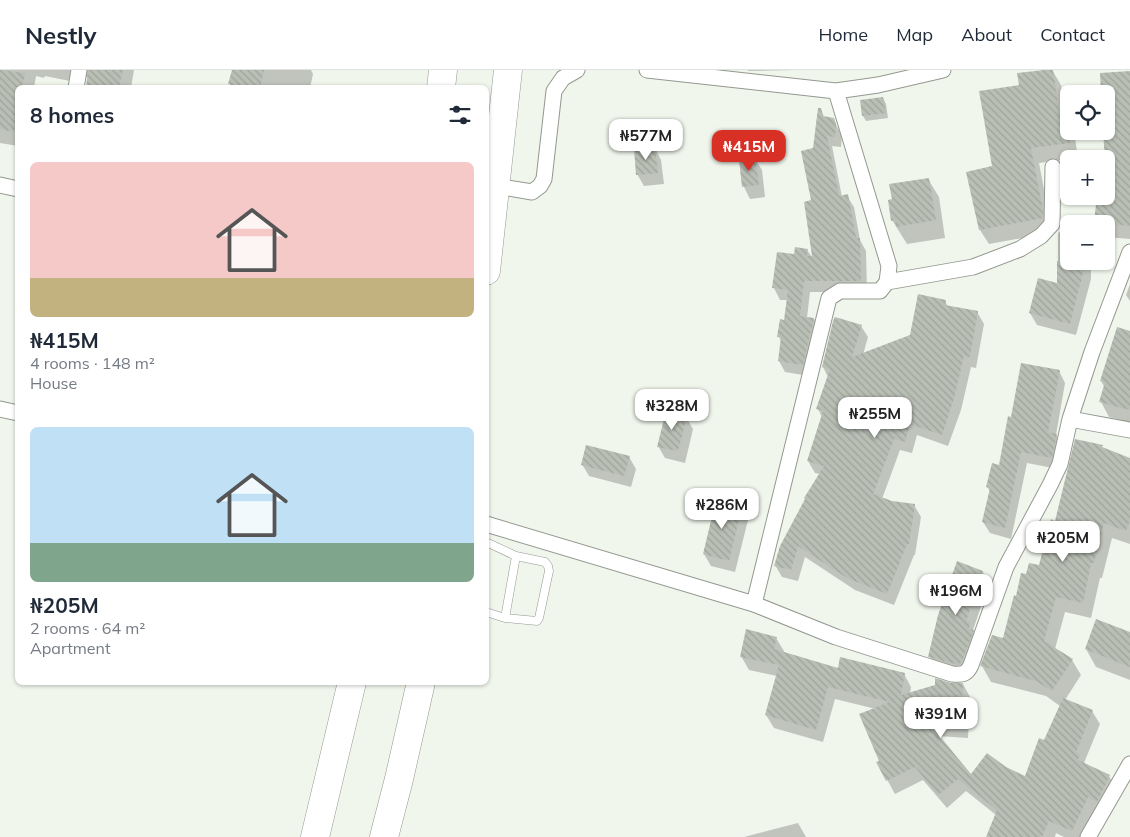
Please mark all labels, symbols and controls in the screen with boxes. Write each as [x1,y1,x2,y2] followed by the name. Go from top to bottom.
[25,20,97,50] text: Nestly
[818,23,868,46] text: Home
[896,23,933,46] text: Map
[961,23,1012,46] text: About
[1040,23,1105,46] text: Contact
[1060,85,1115,270] map controls
[1060,85,1115,140] button: locate
[446,101,474,129] icon: filters
[30,102,114,128] text: 8 homes
[611,118,681,161] pin: ₦577M
[620,125,672,145] text: ₦577M
[714,129,784,172] pin: ₦415M
[723,136,775,156] text: ₦415M
[1060,150,1115,205] button: +
[207,195,297,285] icon: home
[1060,215,1115,270] button: −
[30,327,99,353] text: ₦415M
[30,353,155,373] text: 4 rooms · 148 m²
[30,373,77,393] text: House
[637,388,707,431] pin: ₦328M
[646,395,698,415] text: ₦328M
[840,396,910,439] pin: ₦255M
[849,403,901,423] text: ₦255M
[207,460,297,550] icon: home
[687,488,757,530] pin: ₦286M
[696,494,748,514] text: ₦286M
[1028,520,1098,563] pin: ₦205M
[1037,527,1089,547] text: ₦205M
[921,574,991,616] pin: ₦196M
[930,580,982,600] text: ₦196M
[30,592,99,618] text: ₦205M
[30,618,145,638] text: 2 rooms · 64 m²
[30,638,111,658] text: Apartment
[906,696,976,739] pin: ₦391M
[915,703,967,723] text: ₦391M

